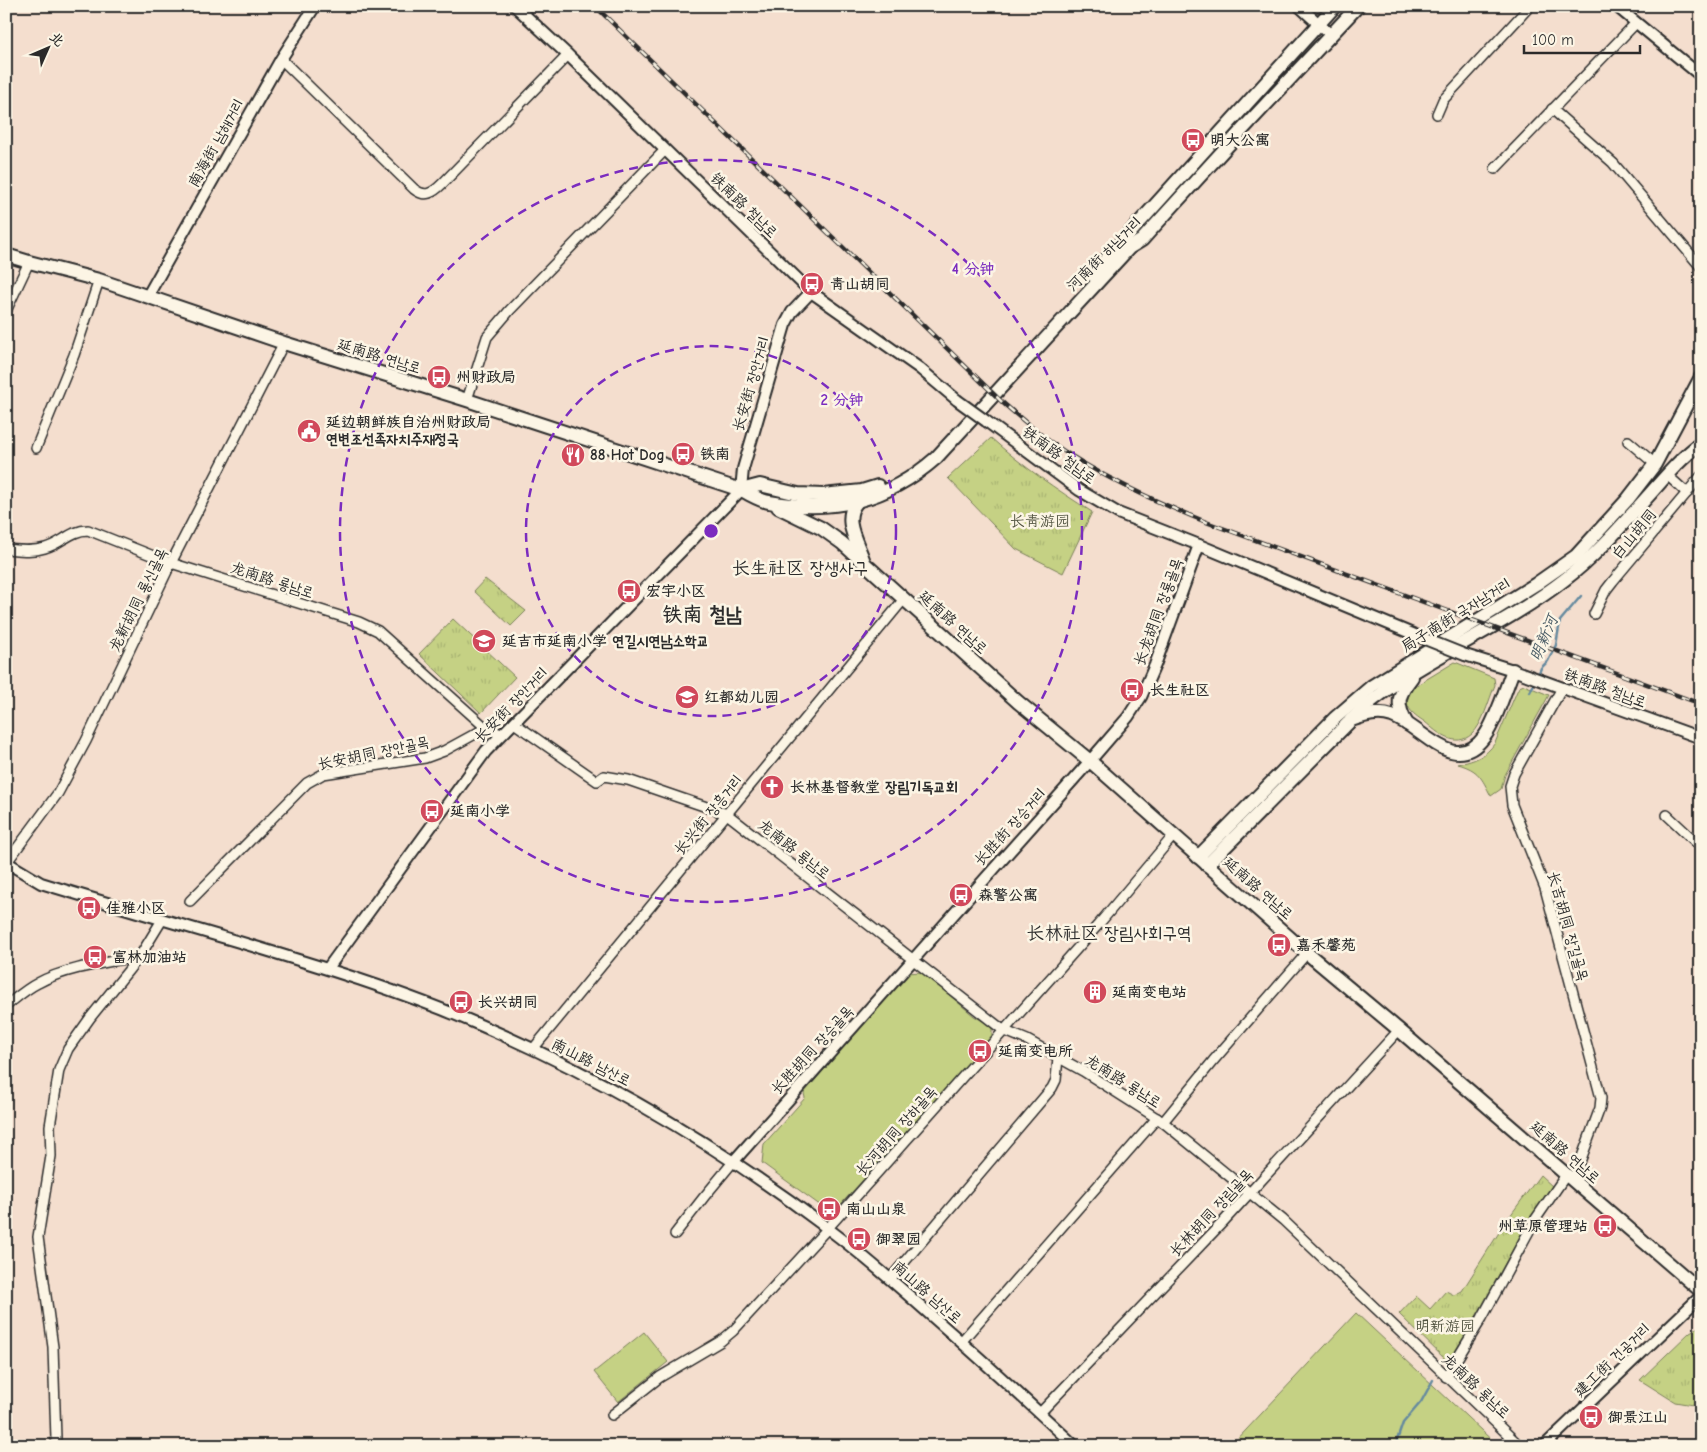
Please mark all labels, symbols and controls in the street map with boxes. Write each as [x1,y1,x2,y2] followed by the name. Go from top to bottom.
[22,22,72,72] north arrow
[1524,22,1641,54] scale bar
[46,28,68,50] text: 北
[1532,31,1574,49] text: 100 m
[184,96,248,190] street label: 南海街 남해거리
[1180,127,1206,153] bus stop icon: 明大公寓
[1210,131,1270,149] place label: 明大公寓
[707,169,781,241] street label: 铁南路 철남로
[1063,213,1145,295] street label: 河南街 하남거리
[952,260,994,278] text: 4 分钟
[799,271,825,297] bus stop icon: 青山胡同
[830,275,890,293] place label: 青山胡同
[729,334,773,434] street label: 长安街 장안거리
[335,335,423,377] street label: 延南路 연남로
[426,364,452,390] bus stop icon: 州财政局
[456,368,516,386] place label: 州财政局
[821,391,863,409] text: 2 分钟
[326,413,491,448] place label: 延边朝鲜族自治州财政局 연변조선족자치주재정국
[296,418,322,444] public building icon: 延边朝鲜族自治州财政局 연변조선족자치주재정국
[1019,422,1099,488] street label: 铁南路 철남로
[670,441,696,467] bus stop icon: 铁南
[560,442,586,468] restaurant icon: 88 Hot Dog
[700,445,730,463] place label: 铁南
[590,446,665,464] place label: 88 Hot Dog
[1608,505,1660,563] street label: 白山胡同
[1010,512,1070,530] park label: 长青游园
[702,522,720,540] centre of rings
[105,545,171,655] street label: 龙新胡同 룡신골목
[1130,556,1186,668] street label: 长龙胡同 장룡골목
[228,558,316,602] street label: 龙南路 룡남로
[732,558,868,579] district label: 长生社区 장생사구
[1398,574,1514,656] street label: 局子南街 국자남거리
[616,578,642,604] bus stop icon: 宏宇小区
[646,582,706,600] place label: 宏宇小区
[915,586,991,658] street label: 延南路 연남로
[662,603,742,626] district label: 铁南 철남
[1526,610,1563,664] water label: 明新河
[471,628,497,654] school or university icon: 延吉市延南小学 연길시연남소학교
[502,632,709,650] place label: 延吉市延南小学 연길시연남소학교
[470,663,552,747] street label: 长安街 장안거리
[1561,665,1649,711] street label: 铁南路 철남로
[1119,677,1145,703] bus stop icon: 长生社区
[1150,681,1210,699] place label: 长生社区
[674,684,700,710] school or university icon: 红都幼儿园
[704,688,779,706] place label: 红都幼儿园
[316,732,430,774] street label: 长安胡同 장안골목
[670,771,746,859] street label: 长兴街 장흥거리
[759,774,785,800] church icon: 长林基督教堂 장림기독교회
[790,778,958,796] place label: 长林基督教堂 장림기독교회
[970,784,1050,870] street label: 长胜街 장승거리
[419,798,445,824] bus stop icon: 延南小学
[450,802,510,820] place label: 延南小学
[754,815,834,883] street label: 龙南路 룡남로
[1220,853,1296,923] street label: 延南路 연남로
[1544,869,1592,983] street label: 长吉胡同 장길골목
[948,882,974,908] bus stop icon: 森警公寓
[978,886,1038,904] place label: 森警公寓
[76,895,102,921] bus stop icon: 佳雅小区
[106,899,166,917] place label: 佳雅小区
[1027,923,1191,944] district label: 长林社区 장림사회구역
[1266,932,1292,958] bus stop icon: 嘉禾馨苑
[1296,936,1356,954] place label: 嘉禾馨苑
[82,944,108,970] bus stop icon: 富林加油站
[112,948,187,966] place label: 富林加油站
[1082,979,1108,1005] building icon: 延南变电站
[1112,983,1187,1001] place label: 延南变电站
[448,989,474,1015] bus stop icon: 长兴胡同
[478,993,538,1011] place label: 长兴胡同
[767,1002,857,1098] street label: 长胜胡同 장승골목
[548,1034,634,1090] street label: 南山路 남산로
[967,1038,993,1064] bus stop icon: 延南变电所
[998,1042,1073,1060] place label: 延南变电所
[1082,1051,1164,1111] street label: 龙南路 룡남로
[852,1082,940,1180] street label: 长河胡同 장하골목
[1527,1117,1603,1187] street label: 延南路 연남로
[1166,1165,1256,1261] street label: 长林胡同 장림골목
[816,1196,842,1222] bus stop icon: 南山山泉
[846,1200,906,1218] place label: 南山山泉
[1592,1213,1618,1239] bus stop icon: 州草原管理站
[1498,1217,1588,1235] place label: 州草原管理站
[846,1226,872,1252] bus stop icon: 御翠园
[875,1230,921,1248] place label: 御翠园
[889,1257,965,1327] street label: 南山路 남산로
[1415,1317,1475,1335] park label: 明新游园
[1570,1319,1654,1401] street label: 建工街 건공거리
[1438,1350,1514,1422] street label: 龙南路 룡남로
[1578,1404,1604,1430] bus stop icon: 御景江山
[1607,1408,1668,1426] place label: 御景江山

